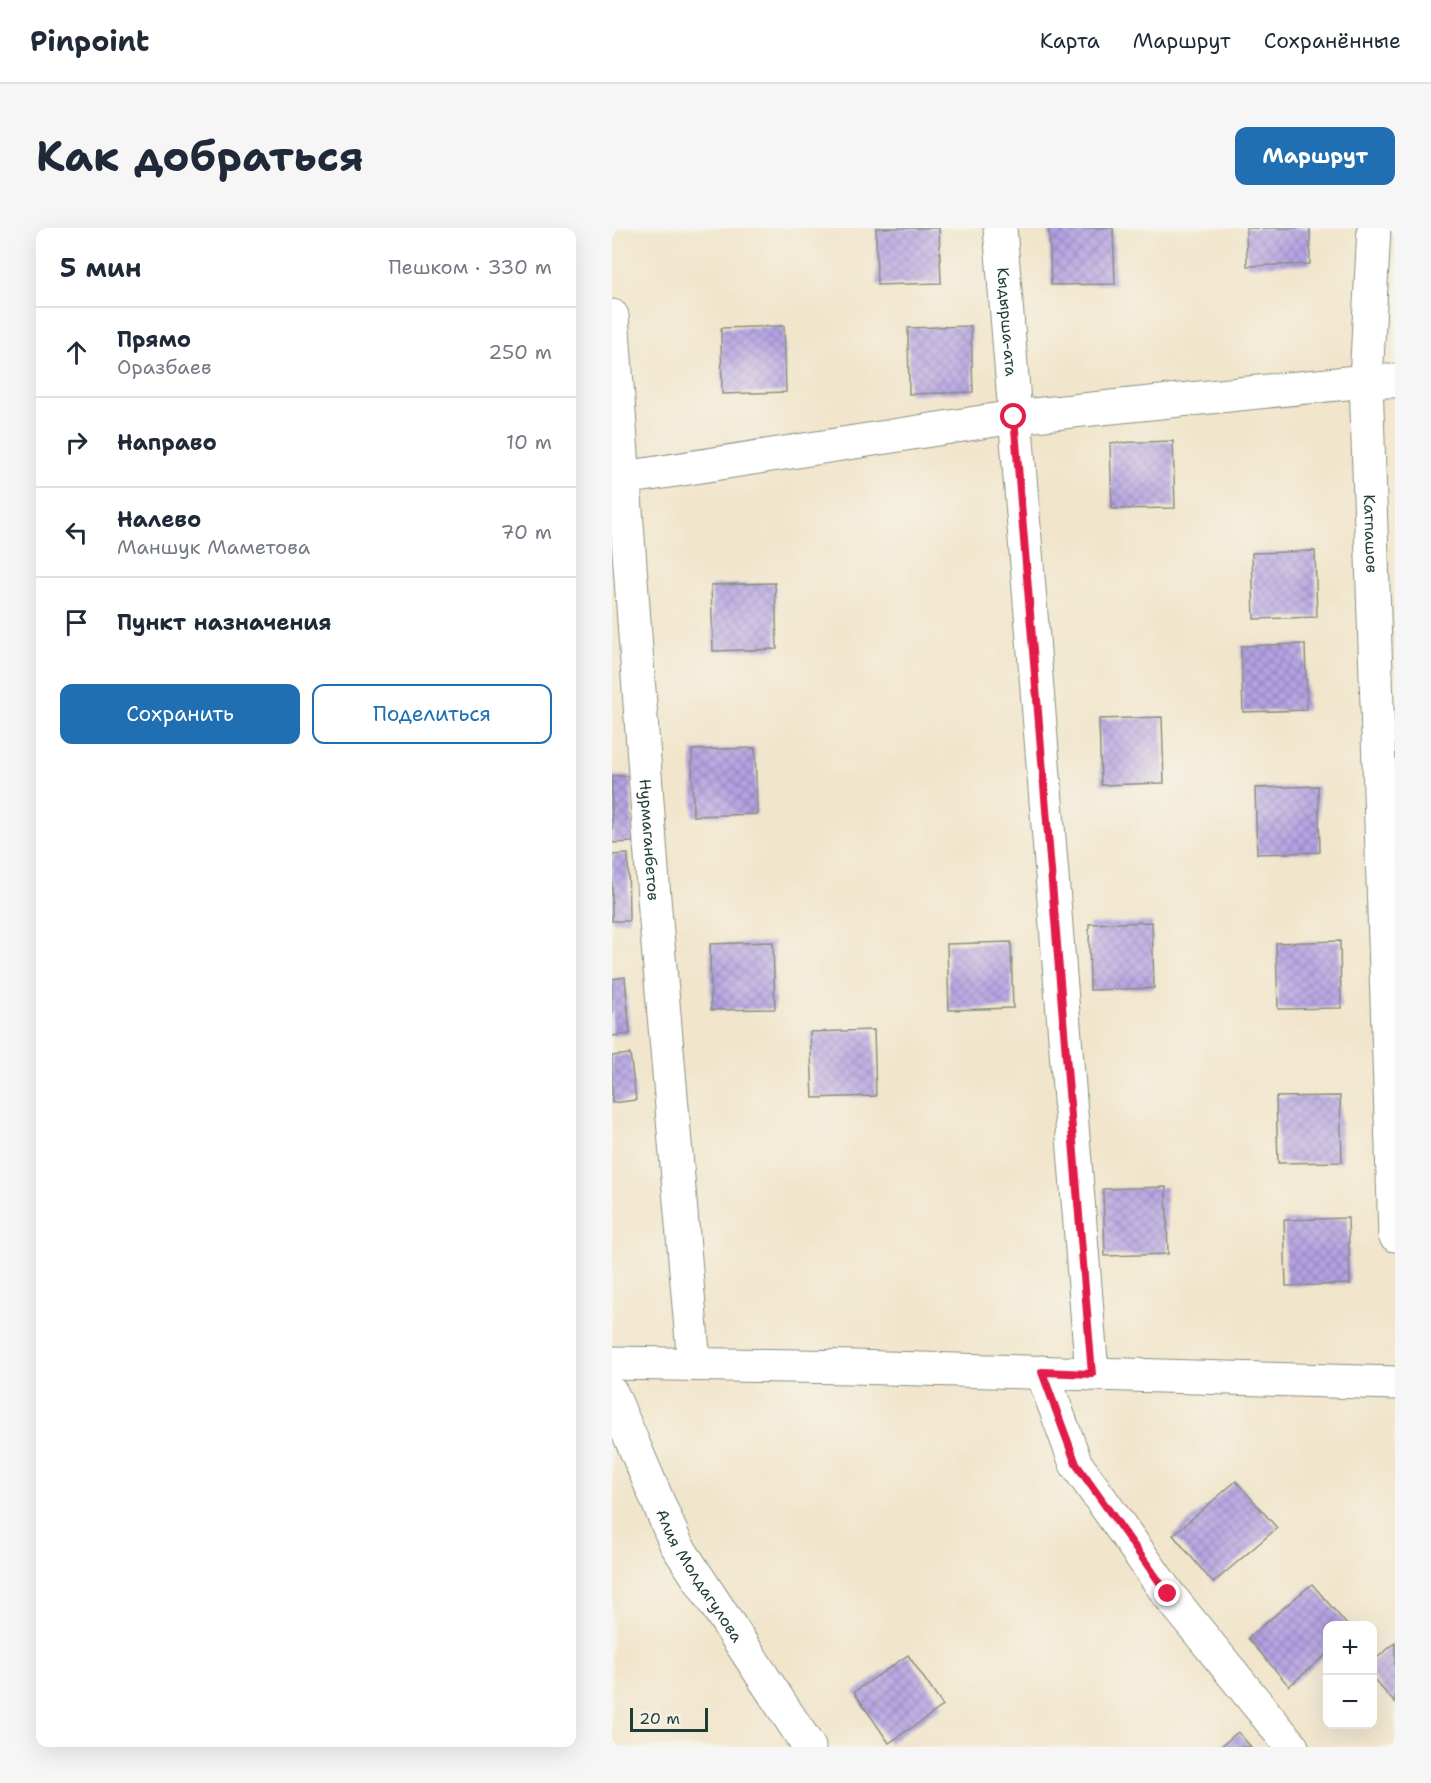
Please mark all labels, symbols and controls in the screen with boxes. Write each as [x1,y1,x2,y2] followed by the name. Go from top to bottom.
[30,22,149,60] text: Pinpoint
[1040,27,1100,55] text: Карта
[1133,27,1231,55] text: Маршрут
[1264,27,1401,55] text: Сохранённые
[1235,127,1395,185] button: Маршрут
[36,128,364,184] text: Как добраться
[60,250,141,285] text: 5 мин
[388,254,552,280] text: Пешком · 330 m
[992,266,1022,377] street label: Кыдырша-ата
[117,325,191,354] text: Прямо
[60,336,93,369] icon: ahead
[488,339,552,365] text: 250 m
[117,354,212,380] text: Оразбаев
[1000,403,1026,429] route start
[60,426,93,459] icon: right
[117,428,217,457] text: Направо
[506,429,552,455] text: 10 m
[1359,494,1383,573] street label: Катпашов
[117,505,201,534] text: Налево
[60,516,93,549] icon: left
[500,519,552,545] text: 70 m
[117,534,310,560] text: Маншук Маметова
[60,606,93,639] icon: arrive
[117,608,331,637] text: Пункт назначения
[60,684,300,744] button: Сохранить
[312,684,552,744] button: Поделиться
[634,778,664,901] street label: Нурмаганбетов
[651,1506,748,1646] street label: Алия Молдагулова
[1154,1580,1180,1606] route end
[1323,1621,1377,1729] map controls
[1323,1621,1377,1675] button: +
[1323,1675,1377,1729] button: −
[630,1705,708,1732] scale bar
[639,1708,680,1729] text: 20 m

